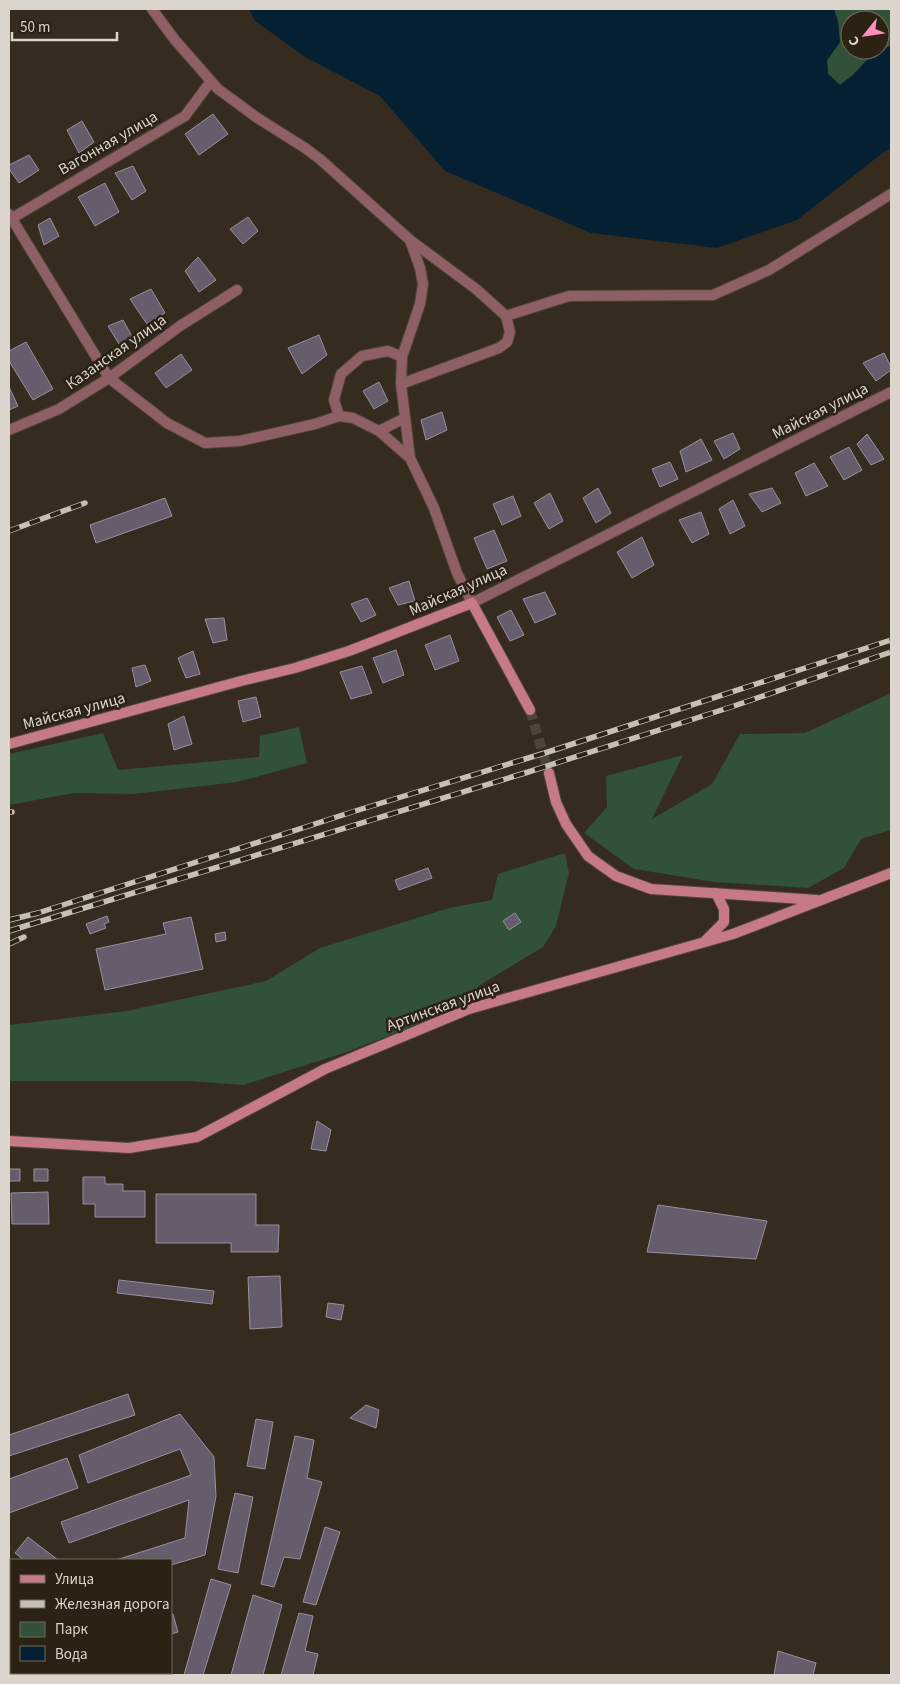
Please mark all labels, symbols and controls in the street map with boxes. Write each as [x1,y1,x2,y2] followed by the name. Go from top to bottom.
[12,10,118,42] scale bar
[840,10,890,60] north arrow
[20,17,50,38] text: 50 m
[844,32,865,50] text: С
[54,106,162,180] street label: Вагонная улица
[61,309,171,395] street label: Казанская улица
[768,377,872,445] street label: Майская улица
[405,559,511,621] street label: Майская улица
[20,687,128,735] street label: Майская улица
[383,975,503,1037] street label: Артинская улица
[10,1559,172,1674] legend
[55,1569,94,1590] text: Улица
[55,1594,170,1615] text: Железная дорога
[55,1619,89,1640] text: Парк
[55,1644,88,1665] text: Вода

